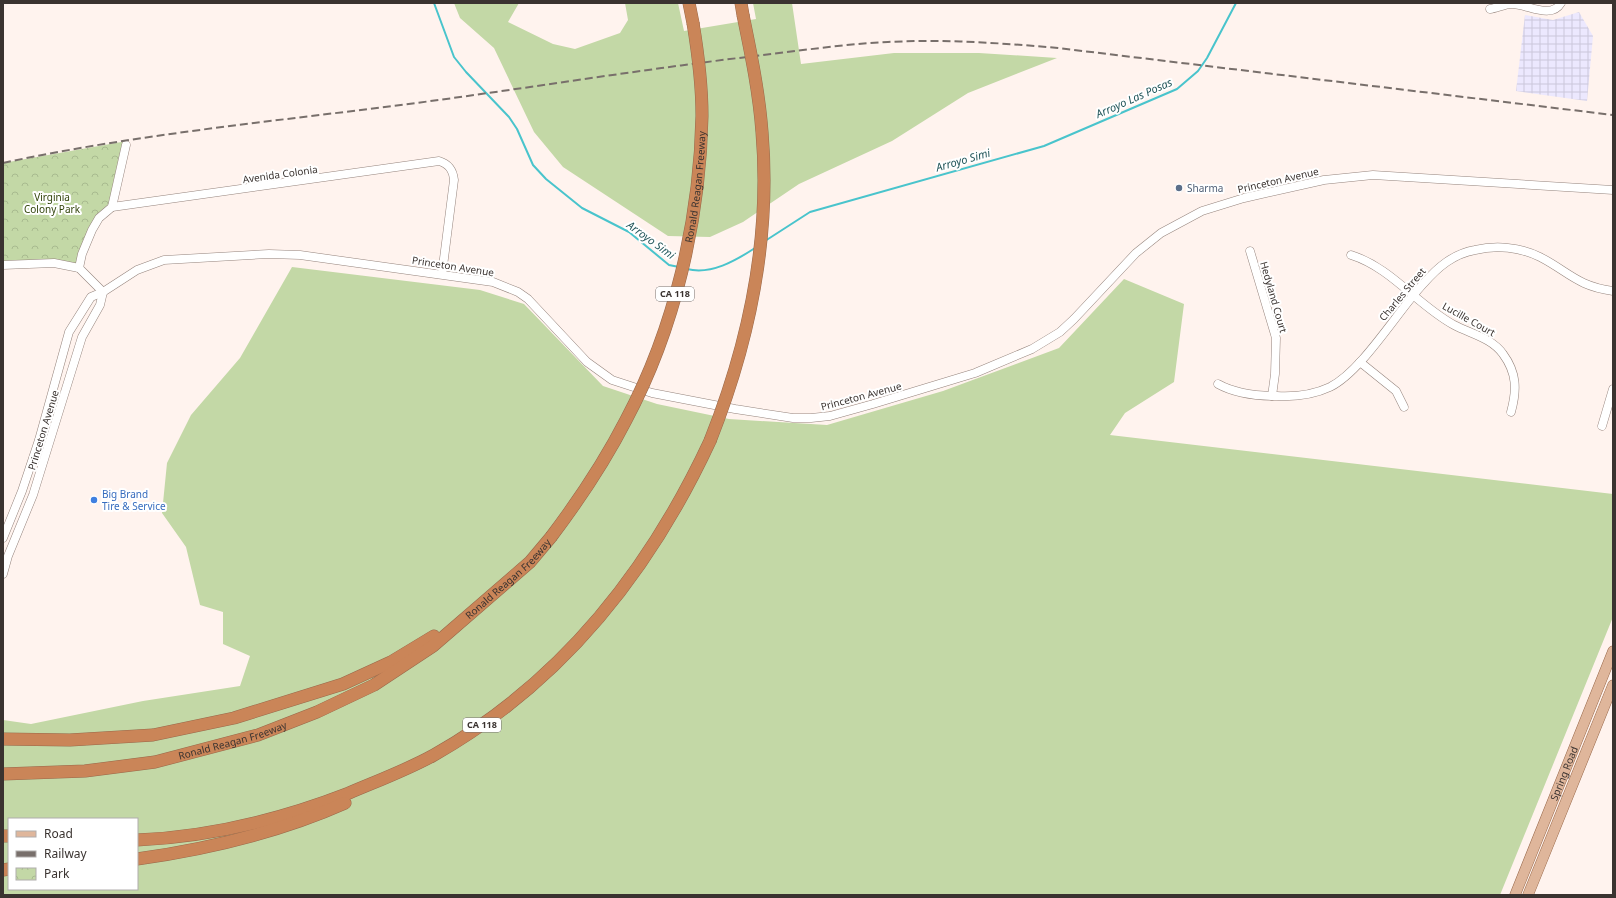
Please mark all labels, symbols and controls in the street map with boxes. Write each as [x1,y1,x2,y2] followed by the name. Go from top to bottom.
[1092,74,1175,122] water label: Arroyo Las Posas
[681,130,709,244] street label: Ronald Reagan Freeway
[933,145,992,175] water label: Arroyo Simi
[242,162,318,186] street label: Avenida Colonia
[1236,164,1320,196] street label: Princeton Avenue
[1187,181,1223,195] place label: Sharma
[1174,183,1184,193] marker: Sharma
[24,190,81,216] park label: Virginia Colony Park
[624,217,678,262] water label: Arroyo Simi
[411,253,495,279] street label: Princeton Avenue
[1257,260,1291,335] street label: Hedyland Court
[1375,264,1429,324] street label: Charles Street
[656,287,694,301] road number: CA 118
[1440,299,1498,339] street label: Lucille Court
[819,378,903,413] street label: Princeton Avenue
[24,388,62,472] street label: Princeton Avenue
[102,487,166,513] place label: Big Brand Tire & Service
[89,495,99,505] marker: Big Brand Tire & Service
[462,535,554,622] street label: Ronald Reagan Freeway
[177,717,289,763] street label: Ronald Reagan Freeway
[463,718,501,732] road number: CA 118
[1547,744,1581,803] street label: Spring Road
[8,818,138,890] legend
[44,825,73,842] text: Road
[44,845,88,862] text: Railway
[44,865,70,882] text: Park

